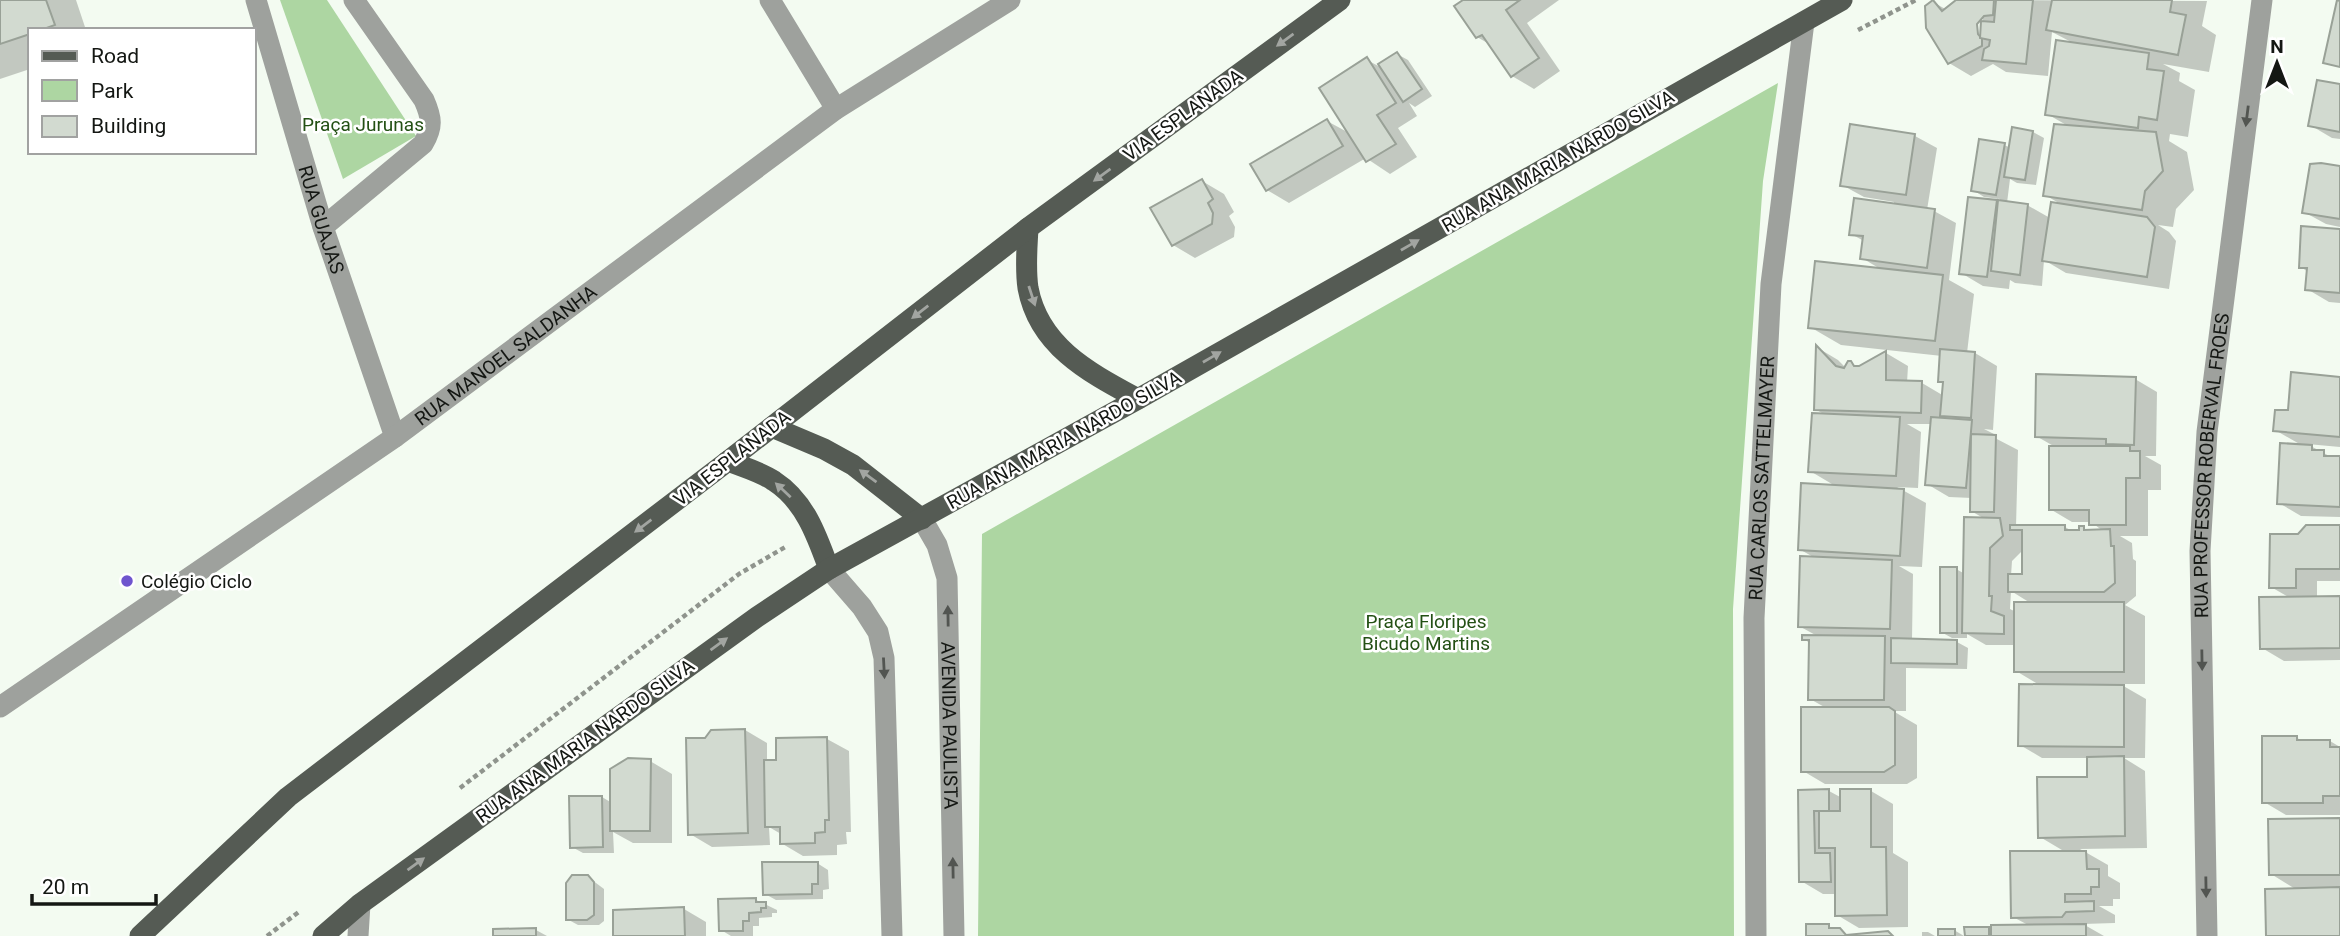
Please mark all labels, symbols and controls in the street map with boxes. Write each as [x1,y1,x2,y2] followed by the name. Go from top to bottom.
[28,28,256,154] legend
[2242,28,2312,98] north arrow
[1276,33,1294,47] one-way arrow
[2270,35,2284,58] text: N
[91,44,139,68] text: Road
[1119,64,1248,166] street label: VIA ESPLANADA
[91,79,134,103] text: Park
[1438,85,1679,237] street label: RUA ANA MARIA NARDO SILVA
[2241,105,2252,127] one-way arrow
[302,113,424,136] park label: Praça Jurunas
[91,114,166,138] text: Building
[294,162,350,277] street label: RUA GUAJAS
[1093,167,1111,182] one-way arrow
[1400,239,1419,251] one-way arrow
[410,279,601,430] street label: RUA MANOEL SALDANHA
[1027,285,1037,306] one-way arrow
[912,304,930,319] one-way arrow
[2188,312,2234,618] street label: RUA PROFESSOR ROBERVAL FROES
[1202,351,1221,363] one-way arrow
[1743,355,1779,601] street label: RUA CARLOS SATTELMAYER
[943,366,1186,514] street label: RUA ANA MARIA NARDO SILVA
[669,405,796,511] street label: VIA ESPLANADA
[859,469,877,483] one-way arrow
[775,482,792,498] one-way arrow
[635,518,653,533] one-way arrow
[141,570,252,593] place label: Colégio Ciclo
[119,573,135,589] marker: Colégio Ciclo
[942,605,954,627] one-way arrow
[1362,610,1490,655] park label: Praça Floripes Bicudo Martins
[710,637,728,651] one-way arrow
[937,641,963,810] street label: AVENIDA PAULISTA
[2196,649,2208,671] one-way arrow
[471,654,699,828] street label: RUA ANA MARIA NARDO SILVA
[879,658,890,680] one-way arrow
[407,857,425,871] one-way arrow
[947,857,959,879] one-way arrow
[32,862,156,906] scale bar
[42,875,89,899] text: 20 m
[2200,876,2212,898] one-way arrow

